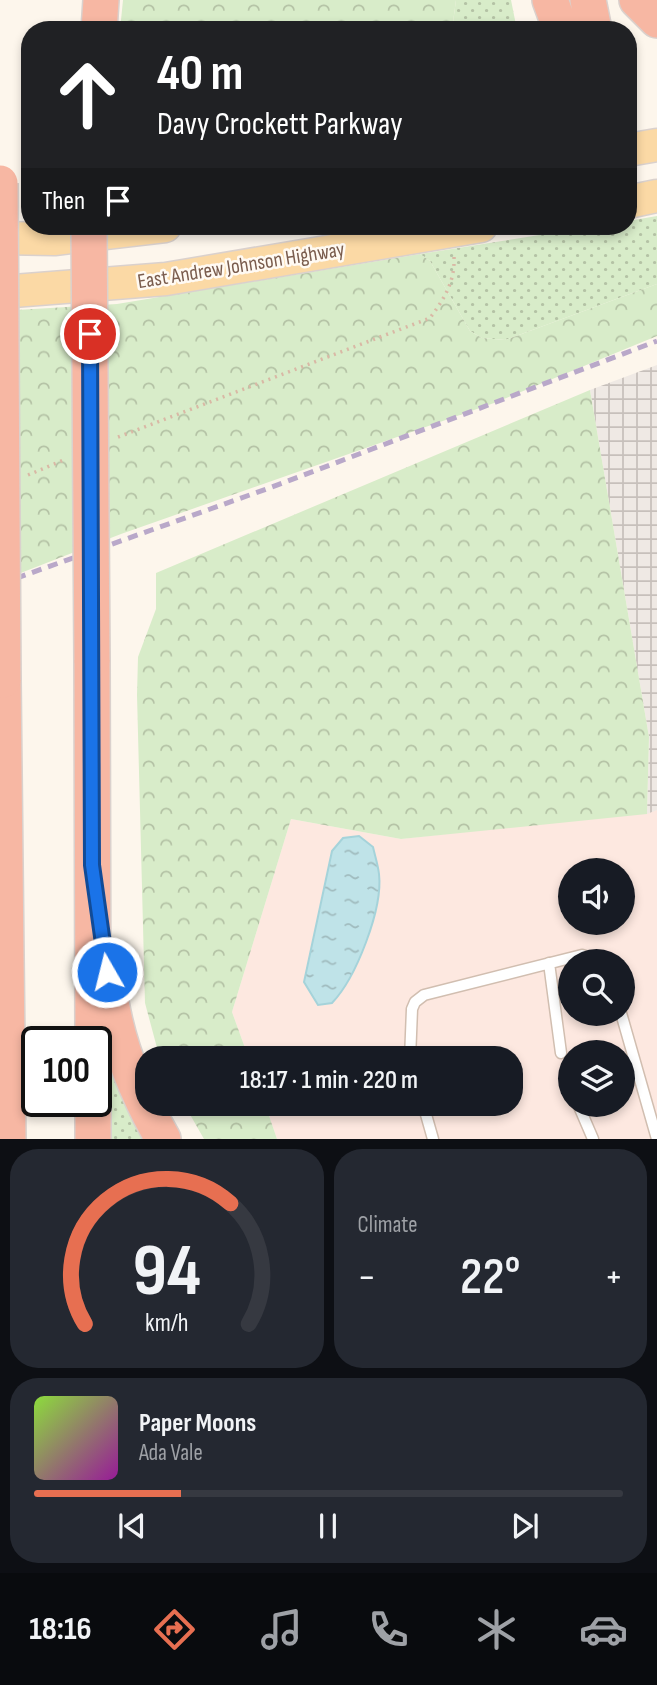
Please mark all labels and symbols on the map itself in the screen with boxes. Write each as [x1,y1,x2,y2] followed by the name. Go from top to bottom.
[136,237,346,294] street label: East Andrew Johnson Highway
[60,304,120,364] pin
[70,935,144,1009] position arrow
[21,1026,112,1117] speed limit sign: 100

